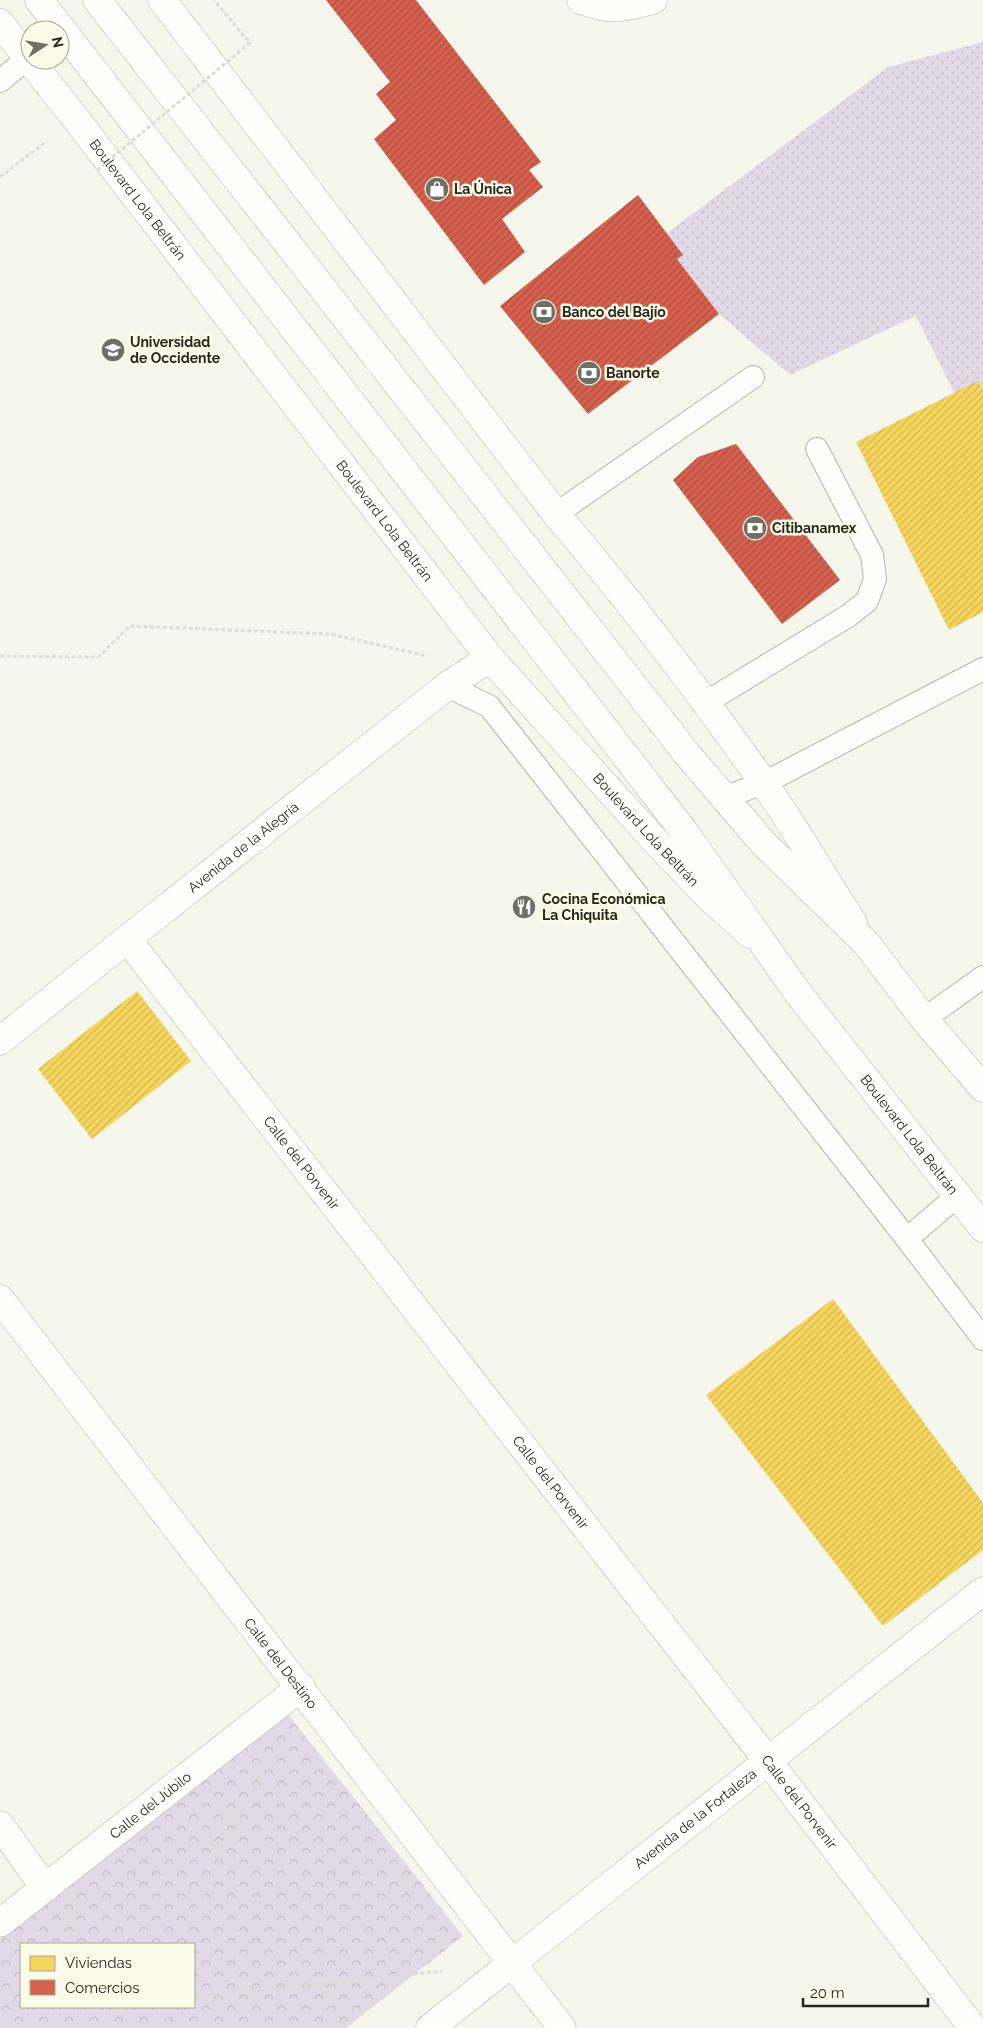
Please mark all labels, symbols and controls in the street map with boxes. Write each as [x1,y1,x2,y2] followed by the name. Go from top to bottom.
[20,20,70,70] north arrow
[49,35,67,49] text: N
[86,136,189,263] street label: Boulevard Lola Beltrán
[424,176,450,202] shop icon: La Única
[454,180,512,197] place label: La Única
[531,299,557,325] bank icon: Banco del Bajío
[562,304,666,320] place label: Banco del Bajío
[130,334,221,366] place label: Universidad de Occidente
[100,337,126,363] school or university icon: Universidad de Occidente
[576,360,602,386] bank icon: Banorte
[606,365,660,381] place label: Banorte
[333,457,436,584] street label: Boulevard Lola Beltrán
[742,515,768,541] bank icon: Citibanamex
[772,520,857,536] place label: Citibanamex
[590,770,702,889] street label: Boulevard Lola Beltrán
[185,799,302,896] street label: Avenida de la Alegría
[542,891,665,923] place label: Cocina Económica La Chiquita
[511,894,537,920] restaurant icon: Cocina Económica La Chiquita
[857,1071,961,1197] street label: Boulevard Lola Beltrán
[260,1113,343,1213] street label: Calle del Porvenir
[509,1432,592,1532] street label: Calle del Porvenir
[241,1615,321,1712] street label: Calle del Destino
[758,1752,841,1852] street label: Calle del Porvenir
[631,1765,759,1872] street label: Avenida de la Fortaleza
[106,1768,194,1842] street label: Calle del Júbilo
[20,1943,195,2008] legend
[65,1954,132,1972] text: Viviendas
[803,1976,928,2008] scale bar
[65,1979,140,1997] text: Comercios
[810,1984,845,2002] text: 20 m

